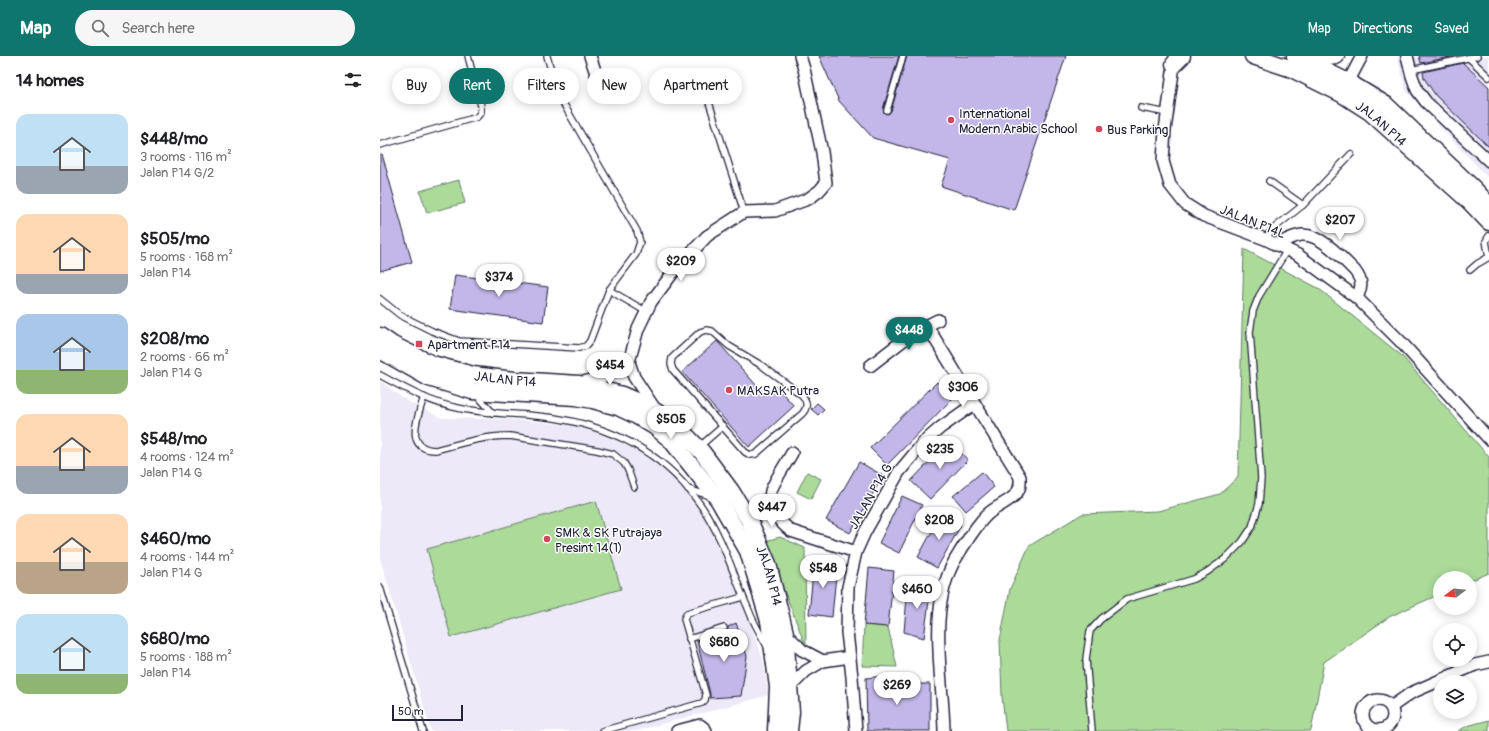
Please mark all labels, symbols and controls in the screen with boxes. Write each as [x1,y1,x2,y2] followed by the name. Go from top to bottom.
[75,10,355,46] search box
[20,16,51,40] text: Map
[89,17,111,39] icon: search
[121,19,195,38] text: Search here
[1308,20,1331,37] text: Map
[1353,20,1412,37] text: Directions
[1434,20,1469,37] text: Saved
[392,68,441,104] chip: Buy
[449,68,505,104] chip: Rent
[513,68,579,104] chip: Filters
[587,68,641,104] chip: New
[649,68,742,104] chip: Apartment
[342,69,364,91] icon: filters
[16,70,84,91] text: 14 homes
[1352,98,1410,150] street label: JALAN P14
[959,106,1078,137] place label: International Modern Arabic School
[946,115,956,125] marker: International Modern Arabic School
[1107,122,1169,138] place label: Bus Parking
[1094,124,1104,134] marker: Bus Parking
[140,128,208,149] text: $448/mo
[48,130,96,178] icon: home
[140,149,232,165] text: 3 rooms · 116 m²
[140,165,214,181] text: Jalan P14 G/2
[1218,202,1288,242] street label: JALAN P14L
[1316,207,1364,241] pin: $207
[1325,212,1355,228] text: $207
[140,228,210,249] text: $505/mo
[48,230,96,278] icon: home
[657,248,705,282] pin: $209
[140,249,233,265] text: 5 rooms · 168 m²
[666,253,696,269] text: $209
[475,264,523,298] pin: $374
[140,265,191,281] text: Jalan P14
[485,269,513,285] text: $374
[885,317,933,351] pin: $448
[895,322,923,338] text: $448
[140,328,209,349] text: $208/mo
[48,330,96,378] icon: home
[427,337,511,353] place label: Apartment P14
[414,339,424,349] marker: Apartment P14
[140,349,229,365] text: 2 rooms · 66 m²
[586,352,634,386] pin: $454
[595,357,625,373] text: $454
[140,365,202,381] text: Jalan P14 G
[473,368,537,390] street label: JALAN P14
[939,374,987,408] pin: $306
[948,379,978,395] text: $306
[737,383,819,399] place label: MAKSAK Putra
[724,385,734,395] marker: MAKSAK Putra
[647,406,695,440] pin: $505
[656,411,686,427] text: $505
[140,428,207,449] text: $548/mo
[48,430,96,478] icon: home
[916,436,964,470] pin: $235
[926,441,954,457] text: $235
[140,449,234,465] text: 4 rooms · 124 m²
[846,461,896,532] street label: JALAN P14 G
[140,465,202,481] text: Jalan P14 G
[748,494,796,528] pin: $447
[757,499,787,515] text: $447
[915,507,963,541] pin: $208
[924,512,954,528] text: $208
[555,525,662,556] place label: SMK & SK Putrajaya Presint 14(1)
[140,528,211,549] text: $460/mo
[48,530,96,578] icon: home
[542,534,552,544] marker: SMK & SK Putrajaya Presint 14(1)
[752,543,785,608] street label: JALAN P14
[140,549,234,565] text: 4 rooms · 144 m²
[799,555,847,589] pin: $548
[809,560,837,576] text: $548
[140,565,202,581] text: Jalan P14 G
[1433,571,1477,615] north arrow
[1433,571,1477,719] map controls
[893,576,941,610] pin: $460
[901,581,933,597] text: $460
[1433,623,1477,667] button: locate
[140,628,210,649] text: $680/mo
[700,629,748,663] pin: $680
[48,630,96,678] icon: home
[709,634,739,650] text: $680
[140,649,232,665] text: 5 rooms · 188 m²
[140,665,191,681] text: Jalan P14
[873,672,921,706] pin: $269
[1433,675,1477,719] button: layers
[883,677,911,693] text: $269
[392,703,463,722] scale bar
[398,705,424,718] text: 50 m

